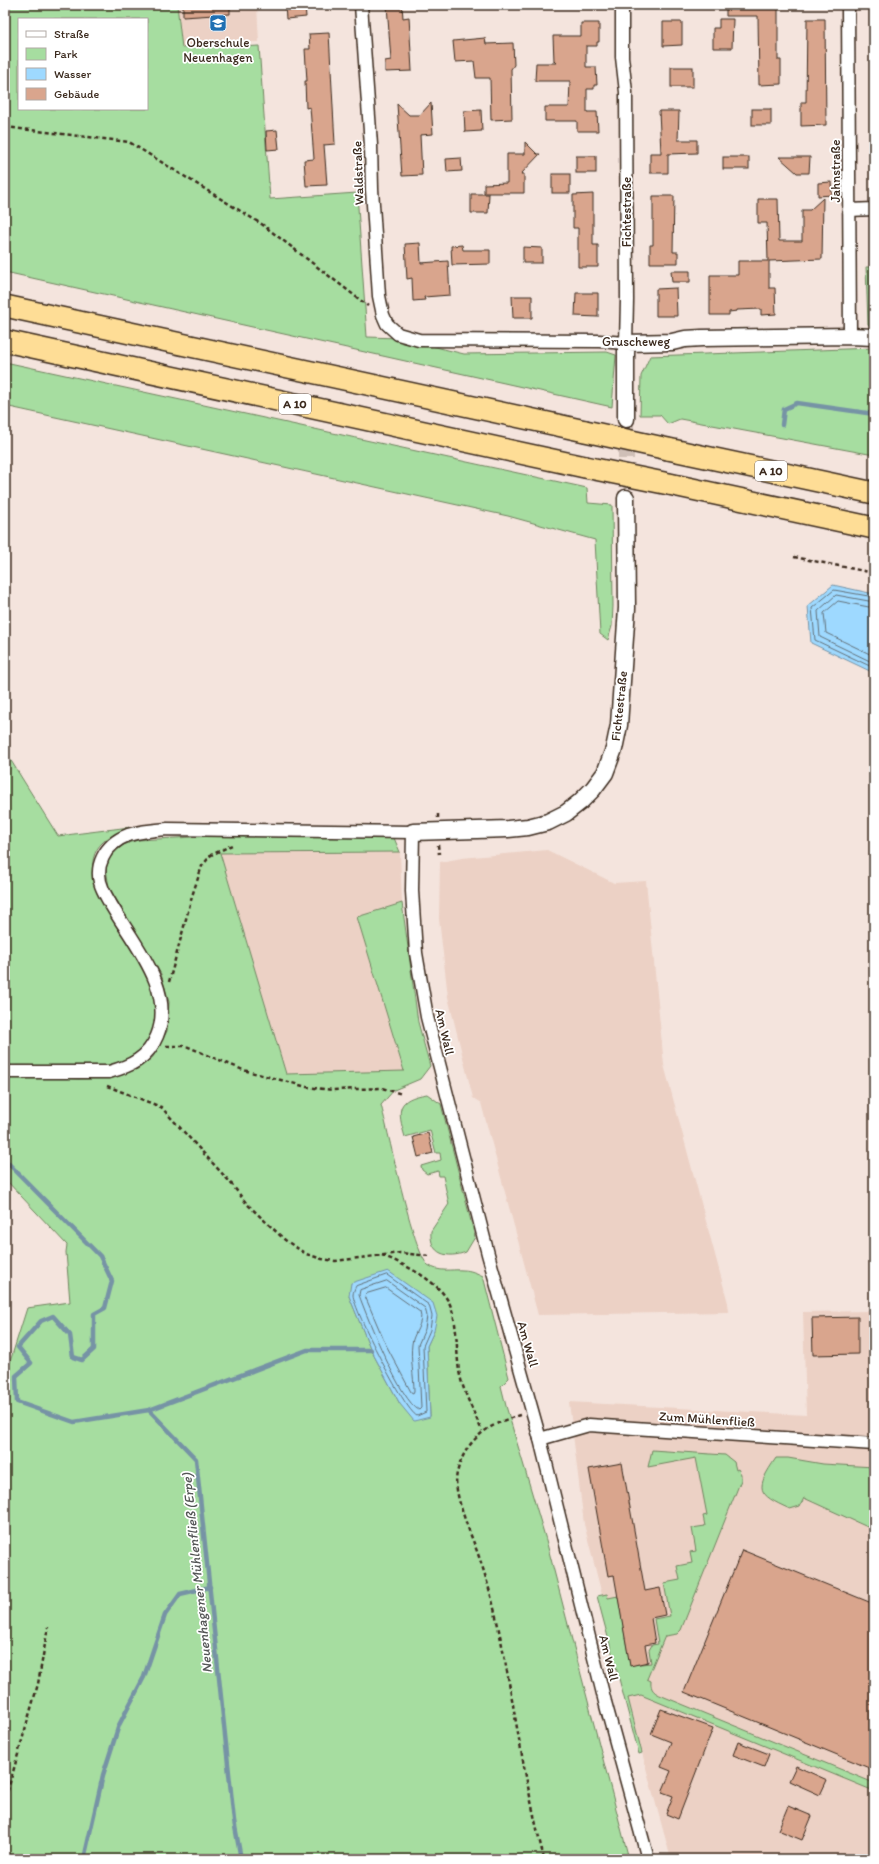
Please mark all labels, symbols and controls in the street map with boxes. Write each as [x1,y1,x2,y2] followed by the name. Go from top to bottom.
[208,13,228,33] school or university icon: Oberschule Neuenhagen
[18,18,148,110] legend
[54,27,89,41] text: Straße
[183,35,253,65] place label: Oberschule Neuenhagen
[54,47,78,61] text: Park
[54,67,91,81] text: Wasser
[54,87,99,101] text: Gebäude
[828,139,843,203] street label: Jahnstraße
[349,141,367,205] street label: Waldstraße
[619,177,634,247] street label: Fichtestraße
[602,334,670,349] street label: Gruscheweg
[279,394,311,414] road number: A 10
[755,461,787,481] road number: A 10
[608,670,630,742] street label: Fichtestraße
[432,1007,458,1057] street label: Am Wall
[514,1319,542,1369] street label: Am Wall
[659,1408,756,1430] street label: Zum Mühlenfließ
[178,1472,216,1674] water label: Neuenhagener Mühlenfließ (Erpe)
[596,1633,622,1683] street label: Am Wall

